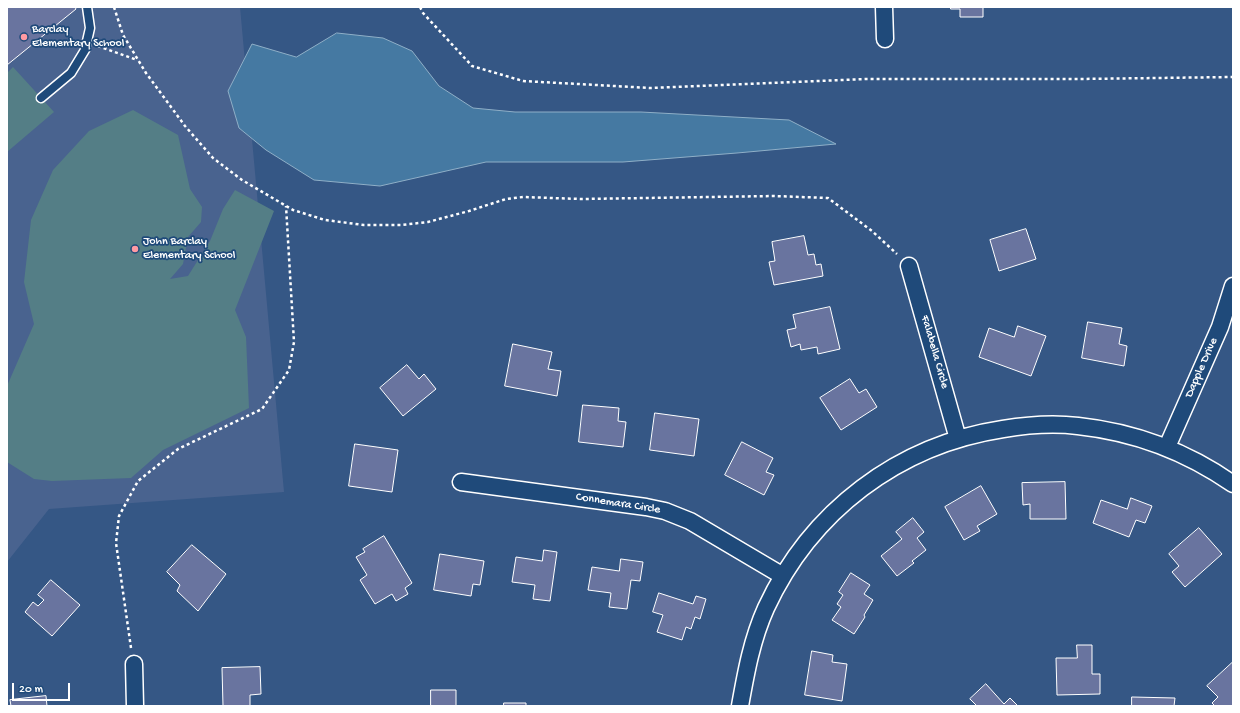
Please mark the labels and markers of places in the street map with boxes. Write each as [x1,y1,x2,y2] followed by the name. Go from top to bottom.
[32,23,124,51] place label: Barclay Elementary School
[19,32,29,42] marker: Barclay Elementary School
[143,235,235,263] place label: John Barclay Elementary School
[130,244,140,254] marker: John Barclay Elementary School

